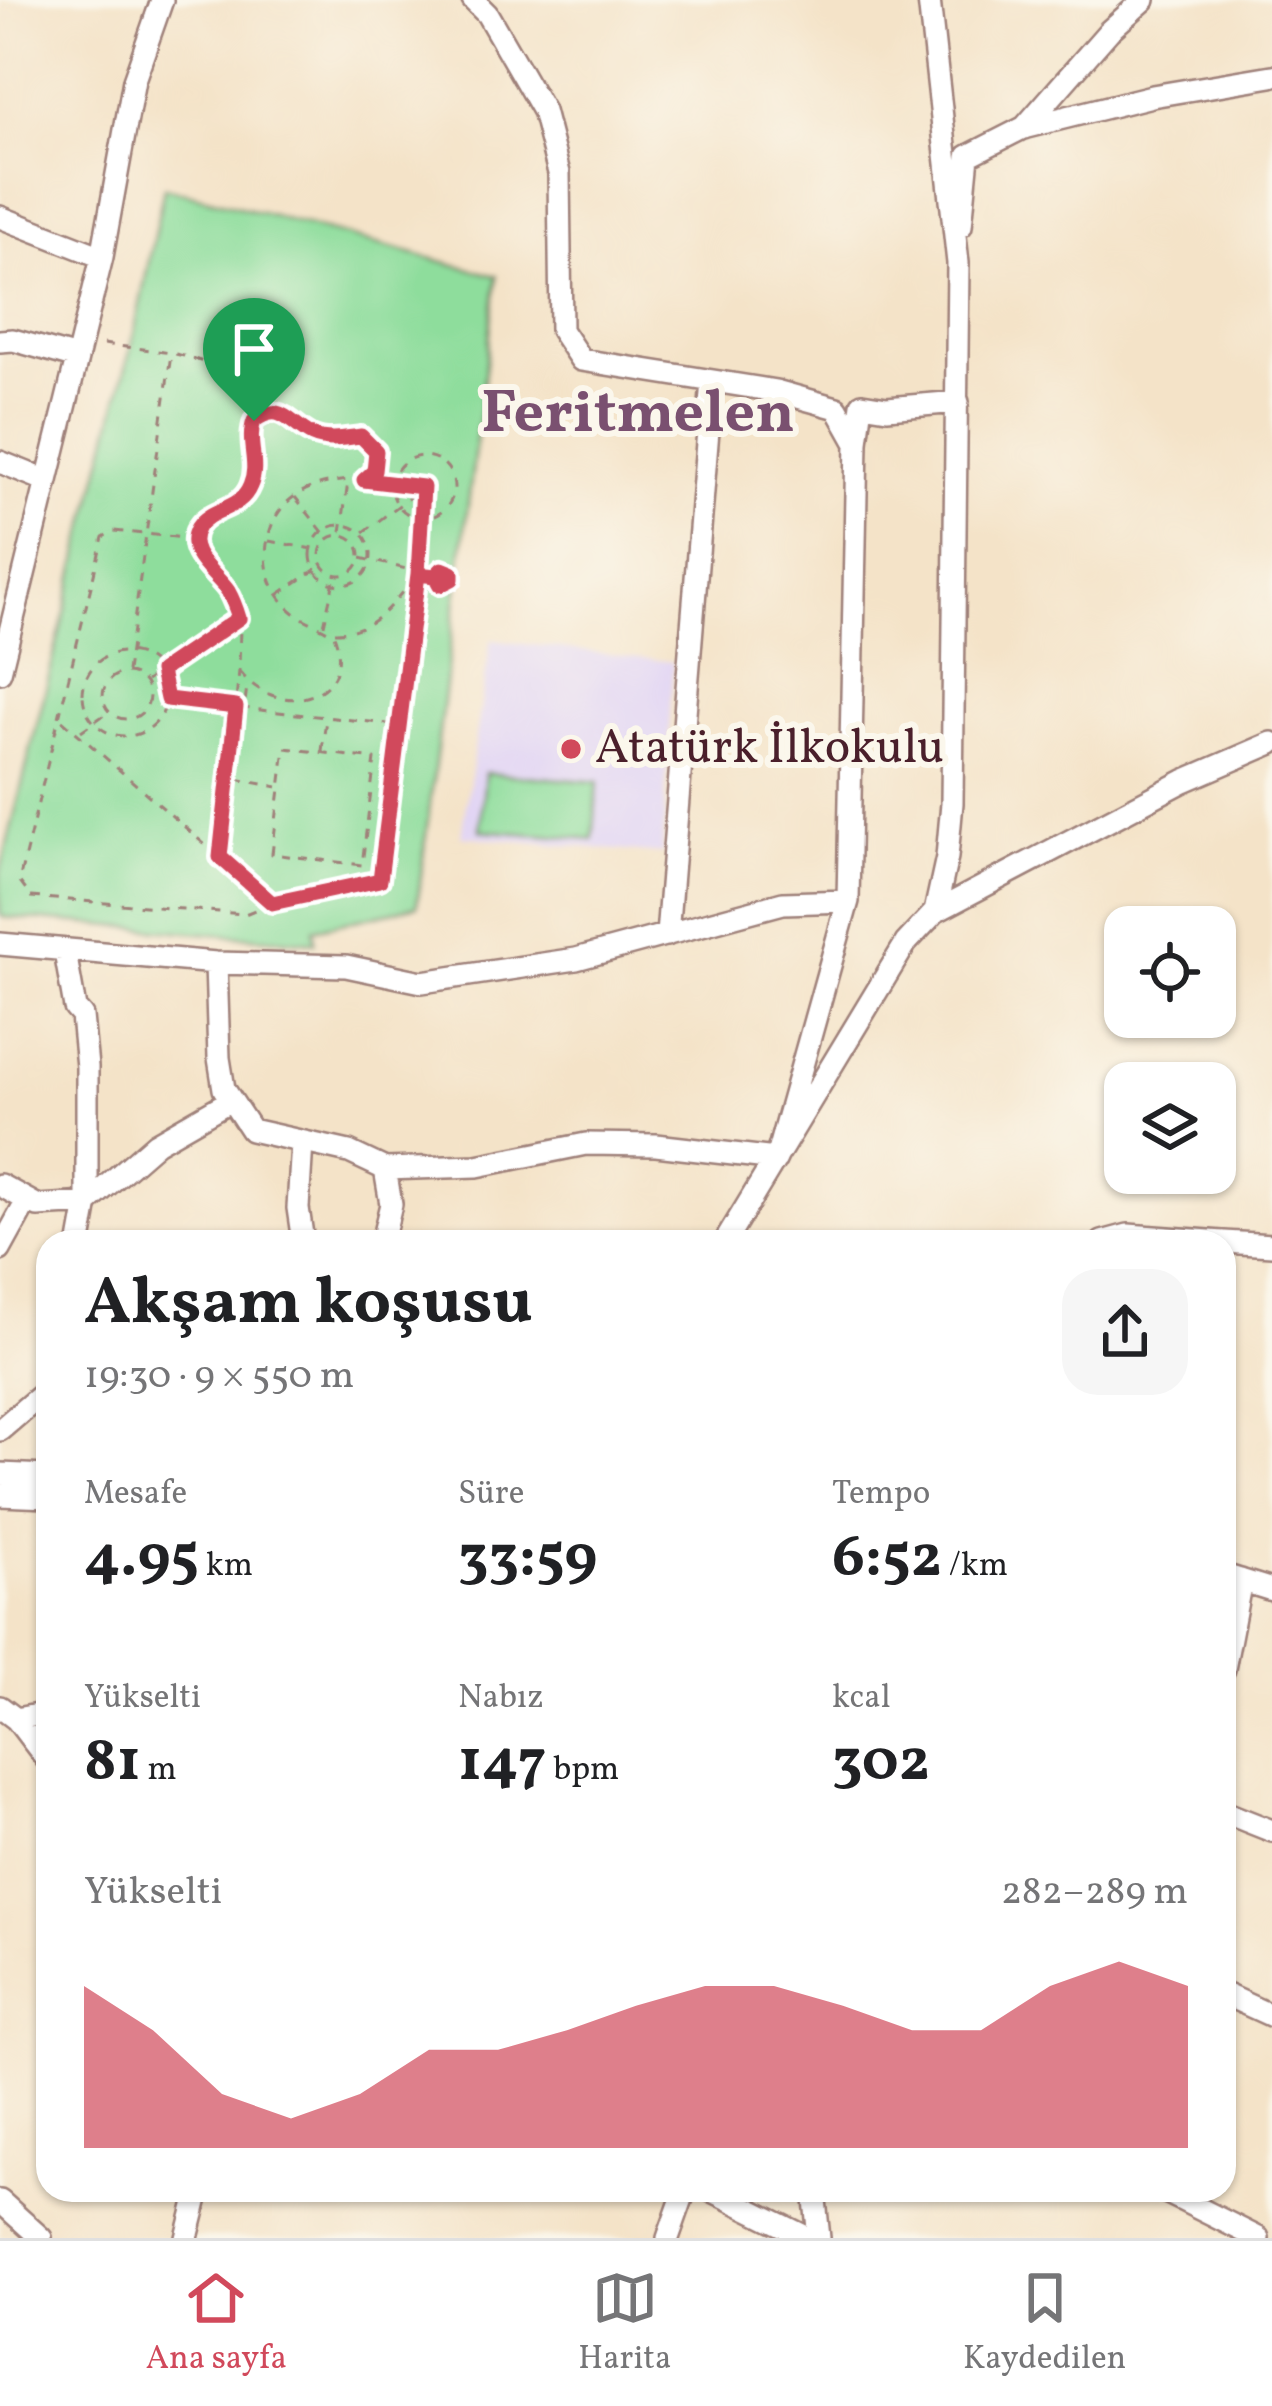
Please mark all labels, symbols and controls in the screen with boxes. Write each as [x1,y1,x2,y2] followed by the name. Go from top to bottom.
[203,298,305,421] pin
[221,316,287,382] icon: arrive
[481,374,795,457] district label: Feritmelen
[595,716,944,783] place label: Atatürk İlkokulu
[558,736,584,762] marker: Atatürk İlkokulu
[1104,906,1236,1194] map controls
[1104,906,1236,1038] button: locate
[1104,1062,1236,1194] button: layers
[84,1259,533,1351] text: Akşam koşusu
[1062,1269,1188,1395] button: share
[84,1350,354,1404] text: 19:30 · 9 × 550 m
[84,1472,187,1518] text: Mesafe
[458,1472,524,1518] text: Süre
[832,1472,930,1518] text: Tempo
[84,1518,199,1601] text: 4.95
[458,1518,597,1601] text: 33:59
[832,1518,942,1601] text: 6:52
[199,1544,253,1590] text: km
[942,1544,1008,1590] text: /km
[84,1676,201,1722] text: Yükselti
[458,1676,543,1722] text: Nabız
[832,1676,891,1722] text: kcal
[84,1722,141,1805] text: 81
[458,1722,547,1805] text: 147
[832,1722,930,1805] text: 302
[141,1748,177,1794] text: m
[547,1748,619,1794] text: bpm
[84,1866,222,1920] text: Yükselti
[1001,1866,1188,1920] text: 282–289 m
[146,2265,287,2383] tab: Ana sayfa
[578,2265,671,2383] tab: Harita
[963,2265,1126,2383] tab: Kaydedilen

